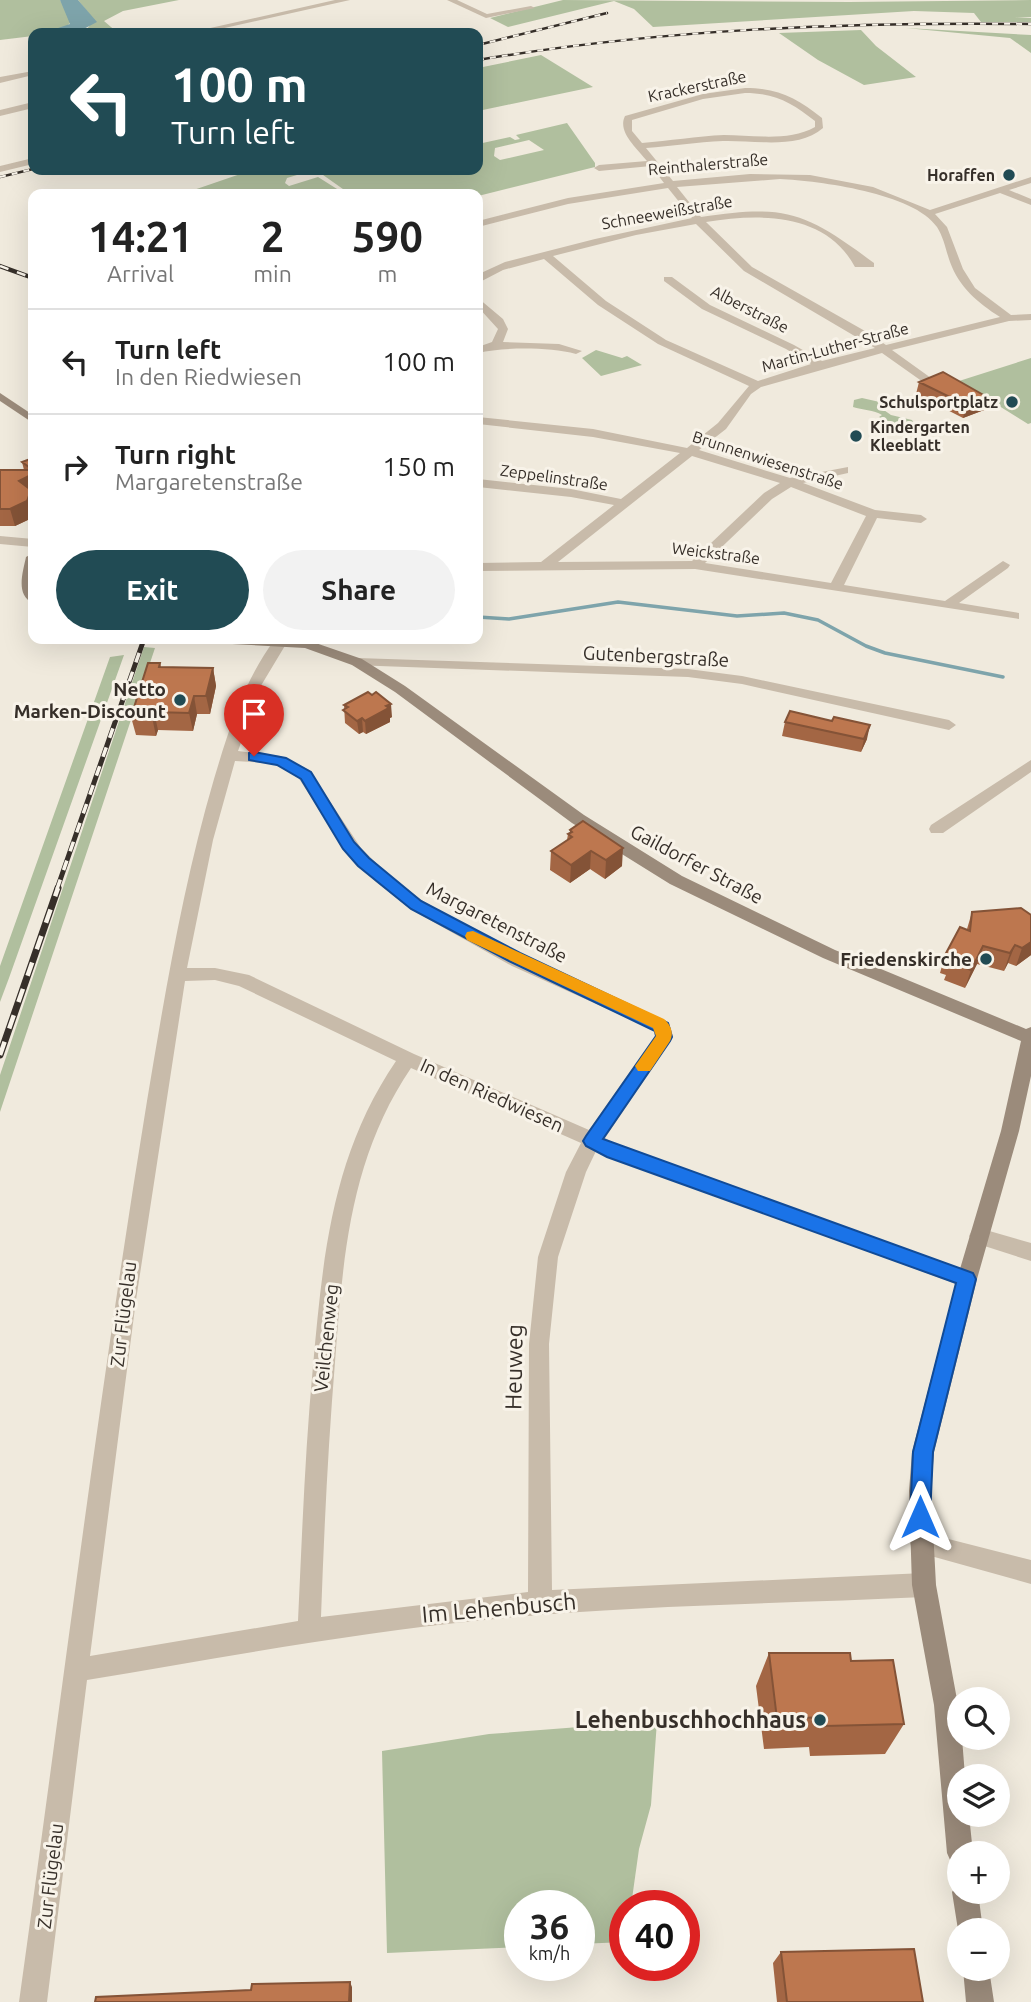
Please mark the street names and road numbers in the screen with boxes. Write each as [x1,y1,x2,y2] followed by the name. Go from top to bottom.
[646,67,748,105] street label: Krackerstraße
[647,150,769,178] street label: Reinthalerstraße
[600,192,734,232] street label: Schneeweißstraße
[708,282,792,336] street label: Alberstraße
[760,319,910,375] street label: Martin-Luther-Straße
[690,427,846,493] street label: Brunnenwiesenstraße
[499,461,609,493] street label: Zeppelinstraße
[671,539,761,567] street label: Weickstraße
[582,641,730,671] street label: Gutenbergstraße
[627,820,767,908] street label: Gaildorfer Straße
[423,877,571,967] street label: Margaretenstraße
[417,1054,567,1136] street label: In den Riedwiesen
[106,1260,140,1368] street label: Zur Flügelau
[309,1283,343,1393] street label: Veilchenweg
[500,1324,527,1410] street label: Heuweg
[421,1588,577,1627] street label: Im Lehenbusch
[33,1822,67,1930] street label: Zur Flügelau

